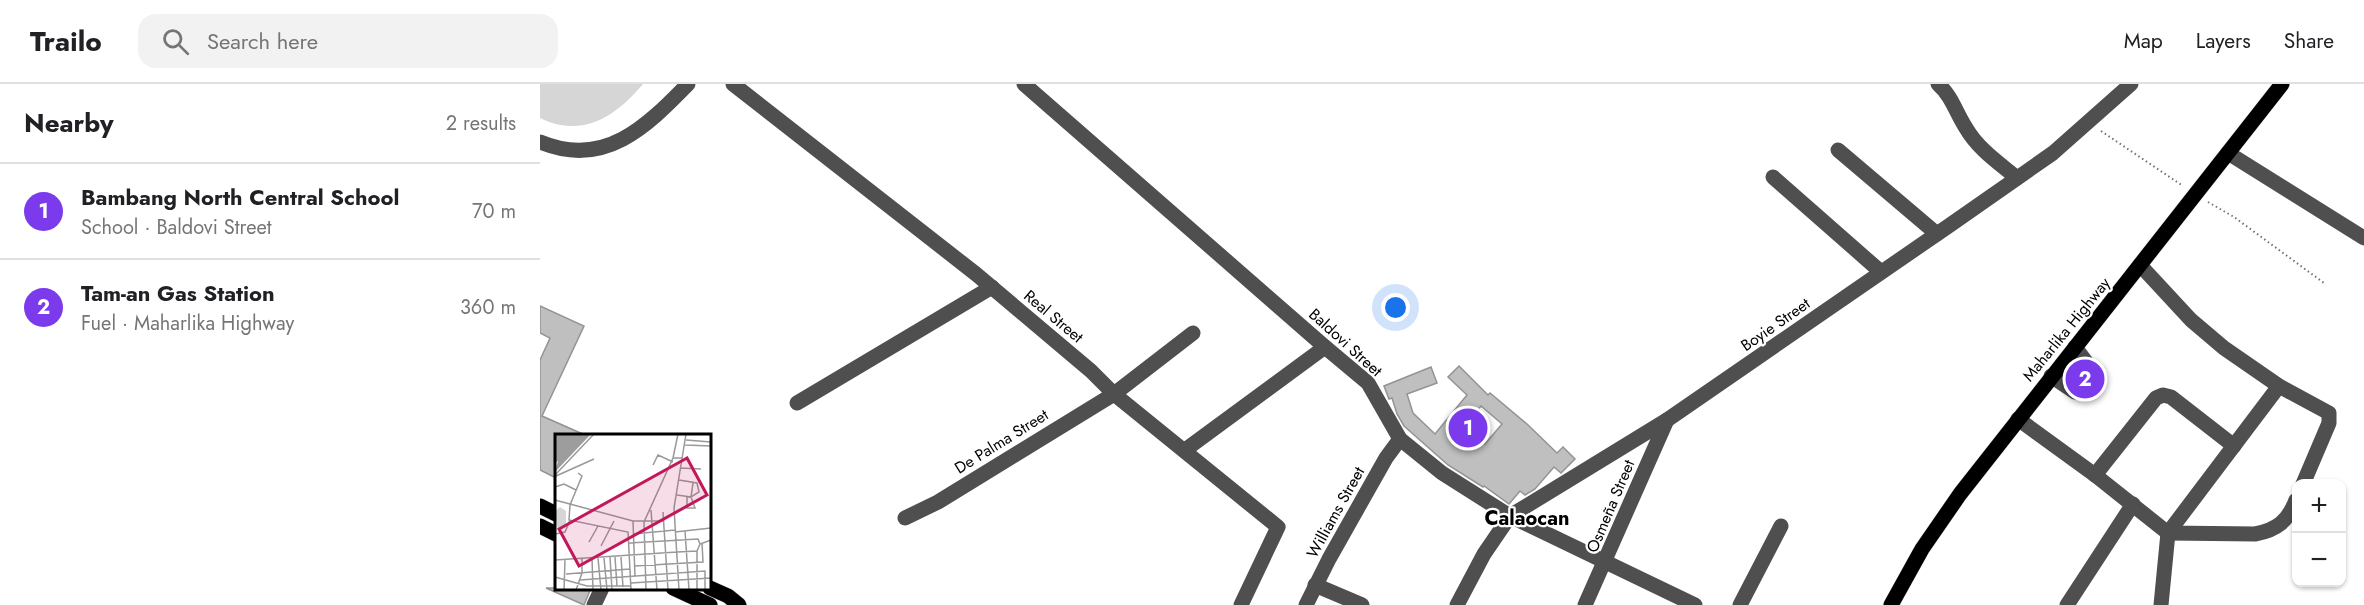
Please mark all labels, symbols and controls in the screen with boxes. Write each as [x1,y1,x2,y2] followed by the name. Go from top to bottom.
[138,14,558,68] search box
[30,21,102,62] text: Trailo
[159,25,192,58] icon: search
[207,25,318,57] text: Search here
[2124,26,2163,56] text: Map
[2196,26,2251,56] text: Layers
[2284,26,2334,56] text: Share
[24,104,113,142] text: Nearby
[446,109,516,138] text: 2 results
[81,181,399,213] text: Bambang North Central School
[38,197,49,226] text: 1
[472,197,516,226] text: 70 m
[81,213,272,242] text: School · Baldovi Street
[2017,272,2116,386] street label: Maharlika Highway
[81,277,275,309] text: Tam-an Gas Station
[1019,285,1089,348] street label: Real Street
[1736,292,1815,357] street label: Boyie Street
[37,293,50,322] text: 2
[460,293,516,322] text: 360 m
[1381,293,1410,322] your location
[1304,303,1388,382] street label: Baldovi Street
[81,309,294,338] text: Fuel · Maharlika Highway
[2066,356,2104,402] pin: 2
[950,403,1053,479] street label: De Palma Street
[1448,406,1488,450] pin: 1
[555,434,711,590] inset map
[1581,456,1640,556] street label: Osmeña Street
[1301,462,1370,562] street label: Williams Street
[2292,479,2346,587] map controls
[2292,479,2346,533] button: +
[1485,504,1569,533] district label: Calaocan
[2292,533,2346,587] button: −

